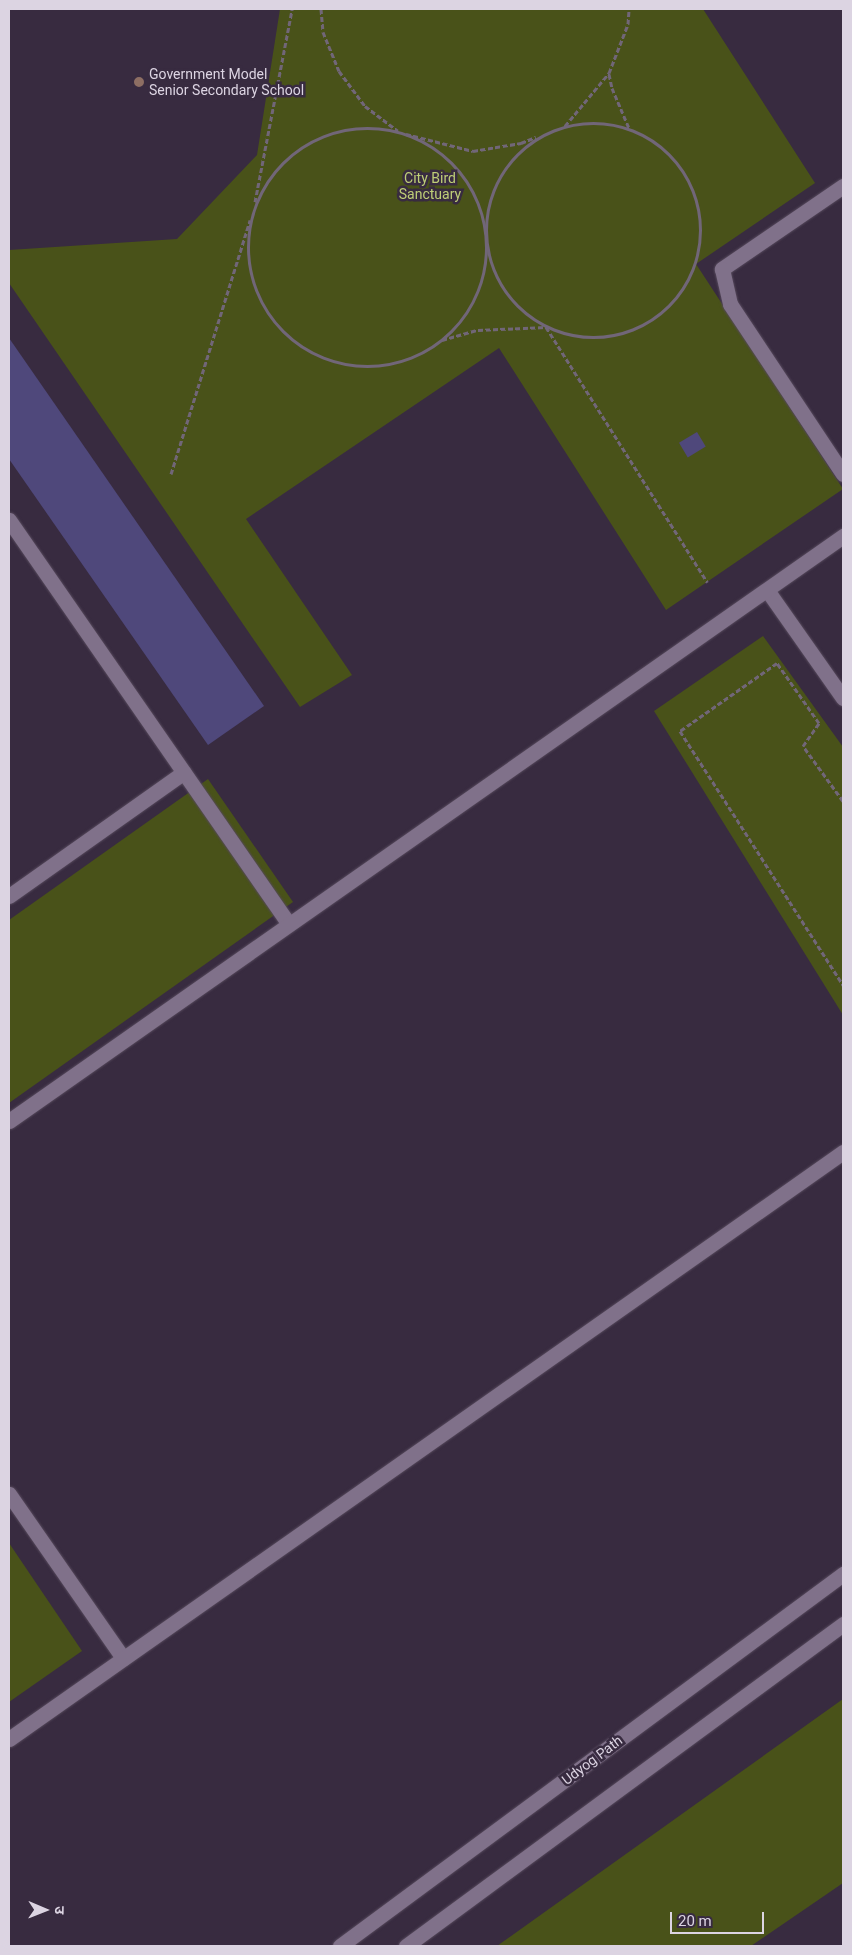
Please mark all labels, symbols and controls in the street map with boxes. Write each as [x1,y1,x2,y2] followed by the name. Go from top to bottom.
[149,66,304,98] place label: Government Model Senior Secondary School
[133,76,145,88] marker: Government Model Senior Secondary School
[399,170,461,202] park label: City Bird Sanctuary
[558,1732,626,1788] street label: Udyog Path
[20,1885,70,1935] north arrow
[672,1902,766,1934] scale bar
[52,1906,68,1914] text: उ
[678,1912,712,1930] text: 20 m

